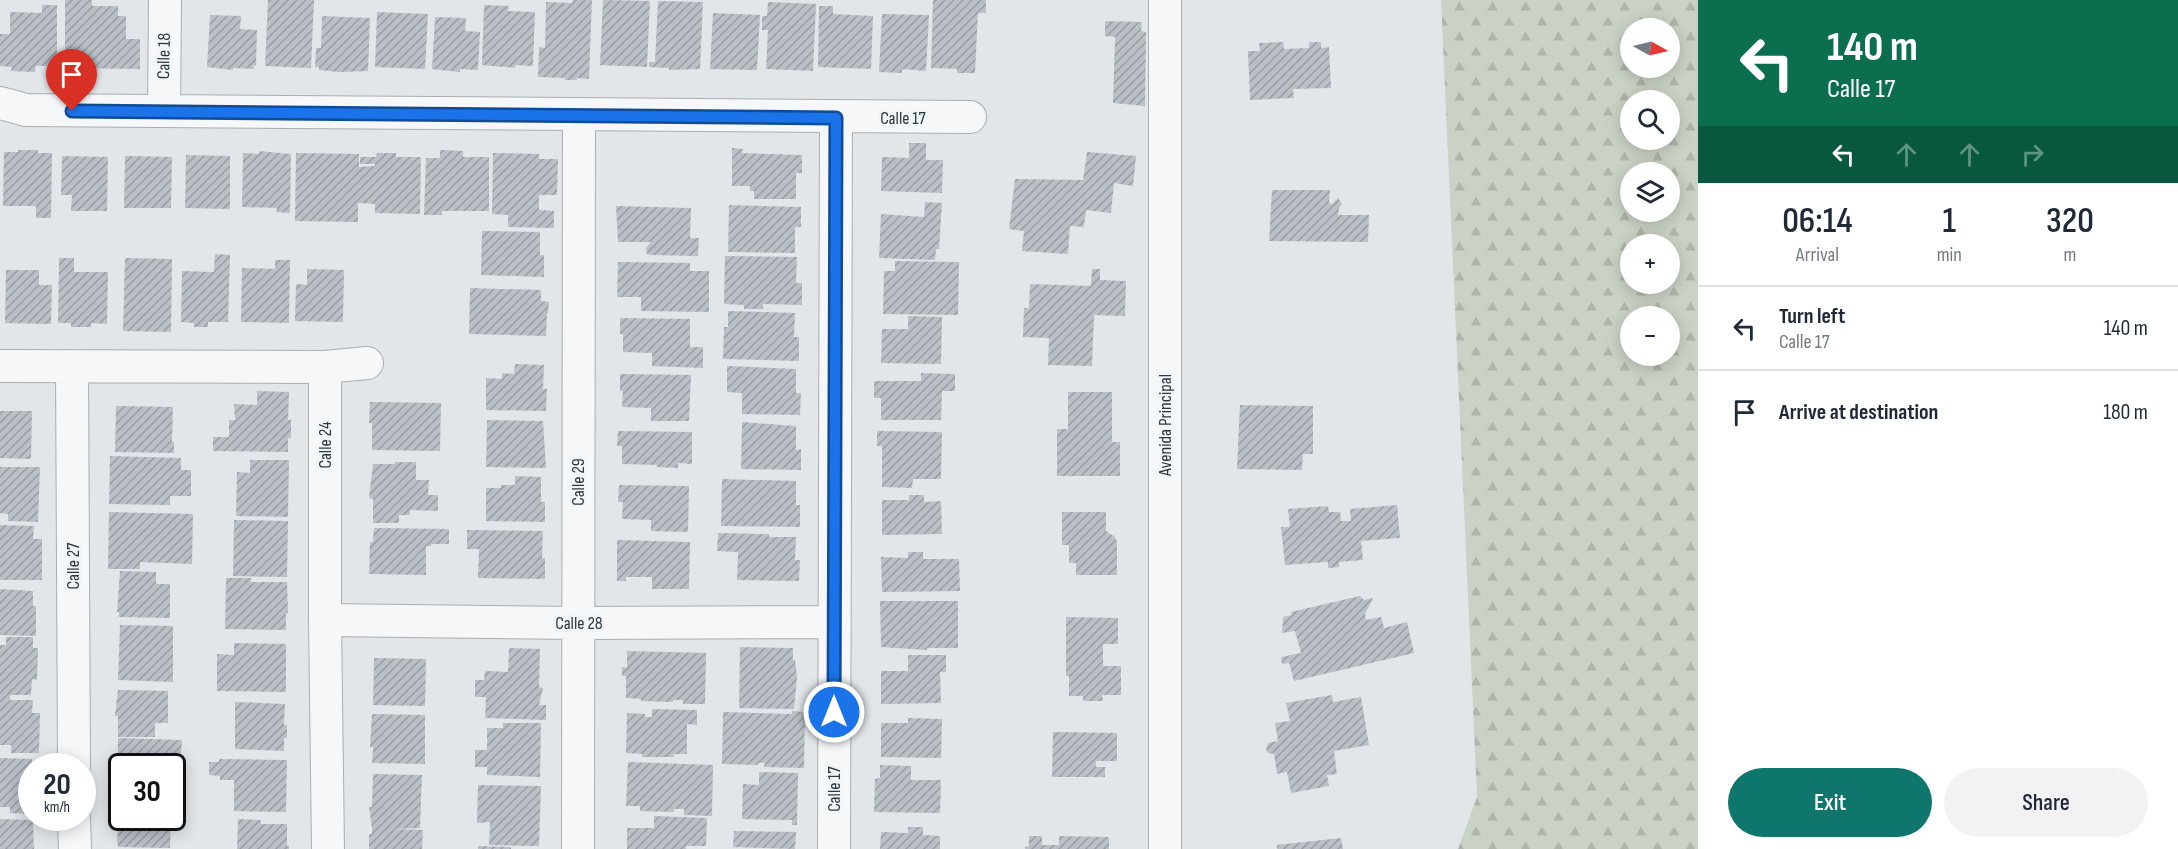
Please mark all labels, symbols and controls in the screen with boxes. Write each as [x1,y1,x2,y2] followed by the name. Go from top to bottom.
[1620,18,1680,78] north arrow
[1620,18,1680,366] map controls
[1827,22,1918,73] text: 140 m
[1728,24,1806,102] icon: left
[153,33,175,79] street label: Calle 18
[46,49,97,111] pin
[55,58,88,91] icon: arrive
[1827,73,1895,105] text: Calle 17
[1620,90,1680,150] button: search
[880,108,927,129] street label: Calle 17
[1827,138,1860,171] icon: left
[1890,138,1923,171] icon: ahead
[1953,138,1986,171] icon: ahead
[2016,138,2049,171] icon: right
[1620,162,1680,222] button: layers
[1782,200,1853,243] text: 06:14
[1943,200,1956,243] text: 1
[2046,200,2094,243] text: 320
[1620,234,1680,294] button: +
[1796,243,1839,267] text: Arrival
[1937,243,1962,267] text: min
[2063,243,2076,267] text: m
[1779,303,1845,330] text: Turn left
[1620,306,1680,366] button: −
[1728,312,1761,345] icon: left
[2104,315,2148,342] text: 140 m
[1779,330,1830,354] text: Calle 17
[1155,374,1176,477] street label: Avenida Principal
[1728,396,1761,429] icon: arrive
[1779,399,1938,426] text: Arrive at destination
[2103,399,2148,426] text: 180 m
[315,421,336,468] street label: Calle 24
[568,458,589,506] street label: Calle 29
[63,542,84,589] street label: Calle 27
[555,613,603,634] street label: Calle 28
[802,680,866,744] position arrow
[108,753,186,831] speed limit sign: 30
[824,765,845,812] street label: Calle 17
[43,767,71,803] text: 20
[1728,768,1932,837] button: Exit
[1944,768,2148,837] button: Share
[44,798,70,817] text: km/h

